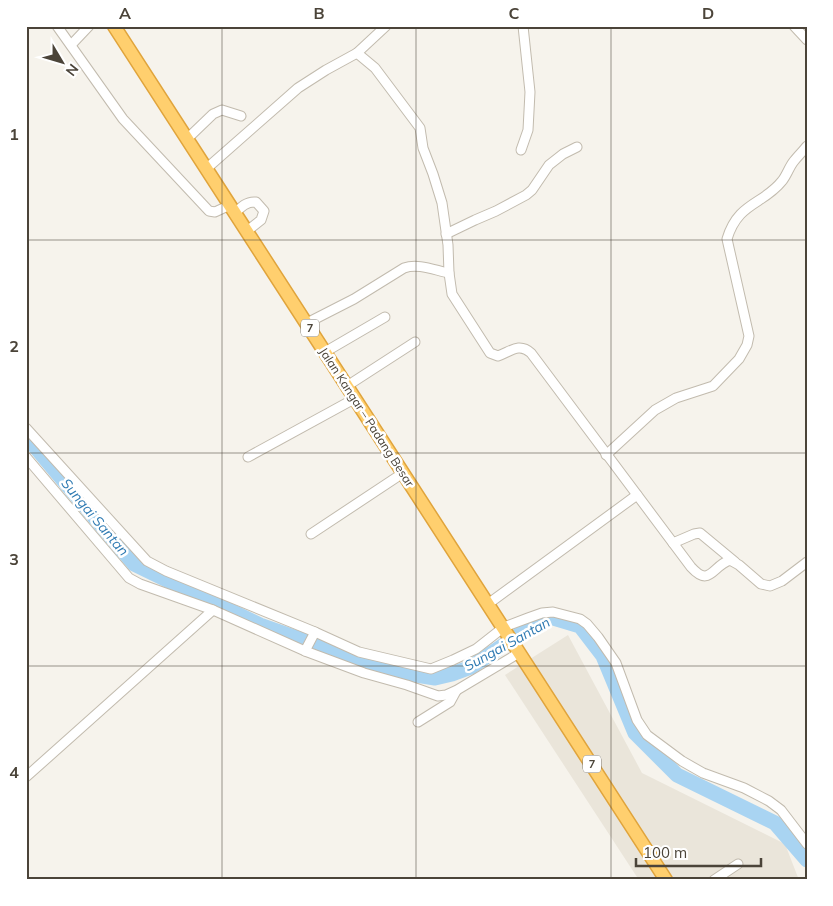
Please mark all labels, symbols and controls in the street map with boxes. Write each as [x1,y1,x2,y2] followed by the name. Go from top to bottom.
[119,3,131,23] text: A
[313,3,325,23] text: B
[509,3,520,23] text: C
[702,3,714,23] text: D
[38,38,88,88] north arrow
[62,60,83,80] text: N
[9,124,19,144] text: 1
[301,319,319,336] road number: 7
[9,336,19,356] text: 2
[316,345,418,490] street label: Jalan Kangar – Padang Besar
[57,475,133,559] water label: Sungai Santan
[9,549,19,569] text: 3
[461,613,553,675] water label: Sungai Santan
[583,756,601,772] road number: 7
[9,762,19,782] text: 4
[636,836,760,868] scale bar
[643,843,687,862] text: 100 m

